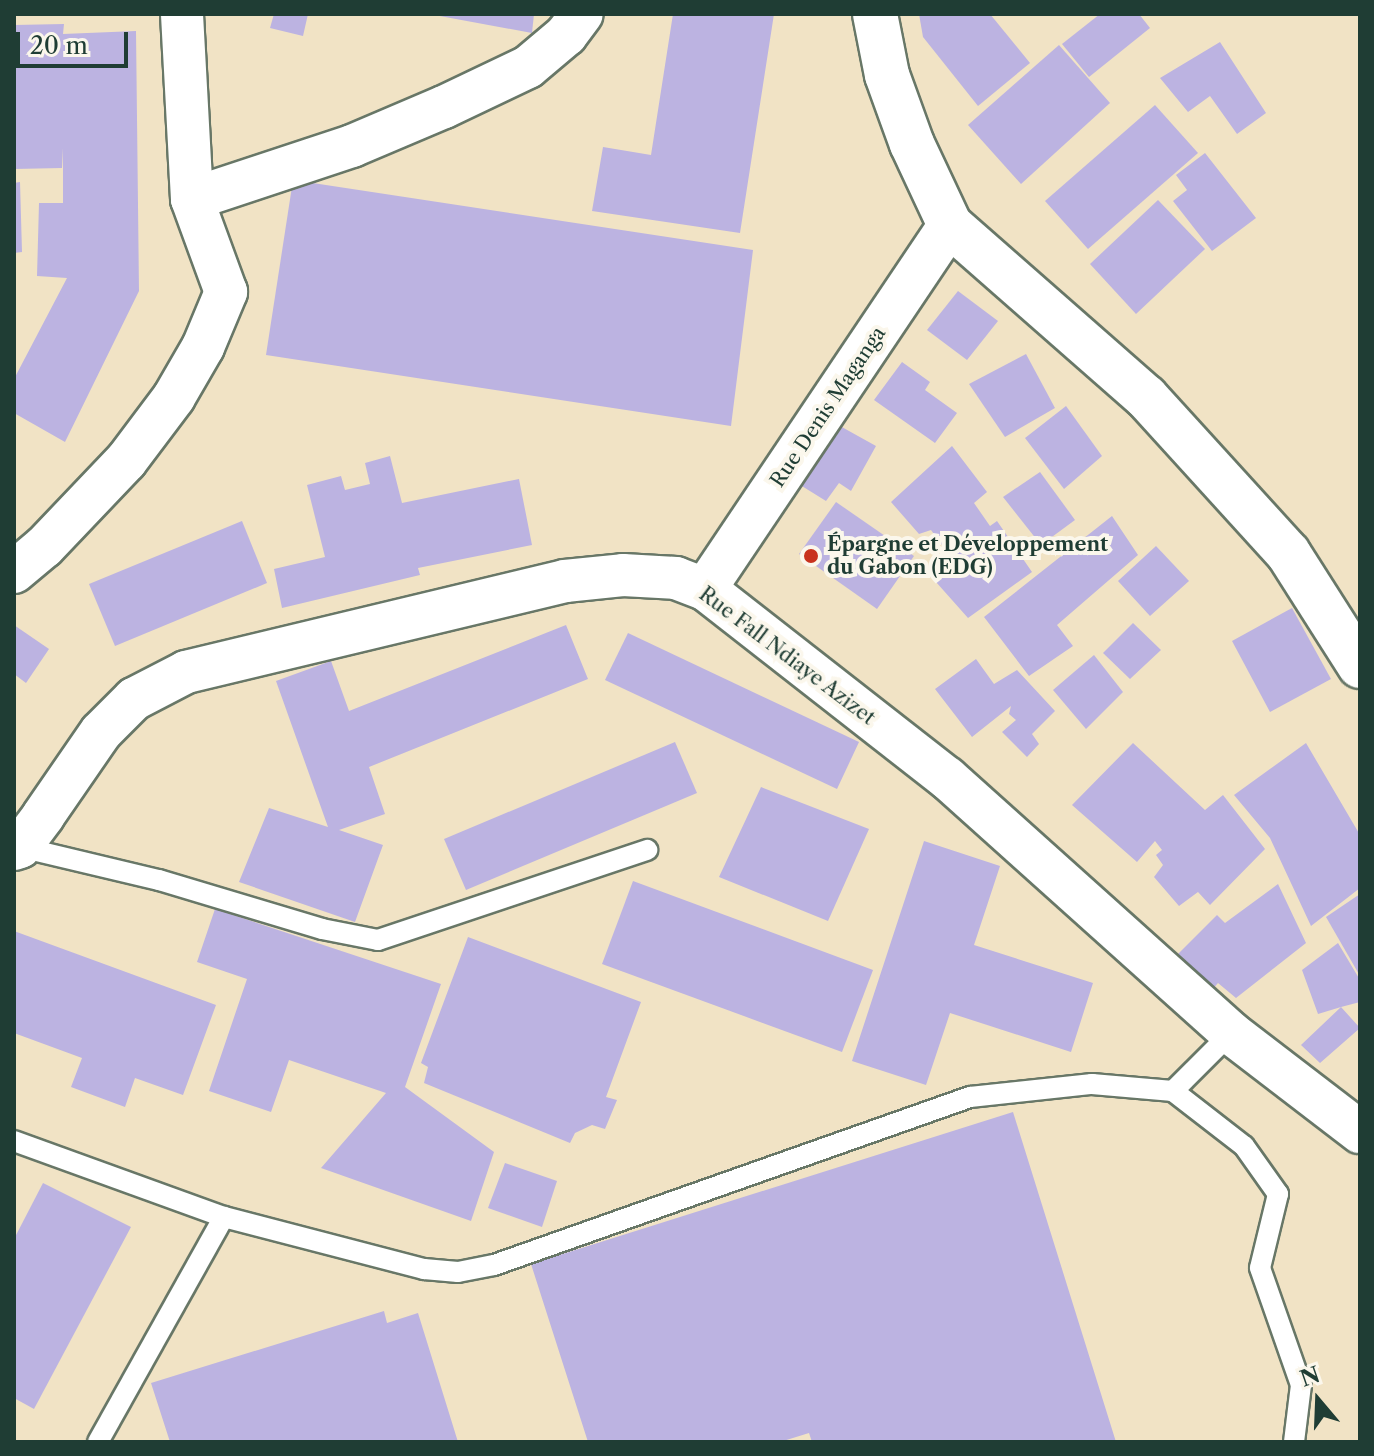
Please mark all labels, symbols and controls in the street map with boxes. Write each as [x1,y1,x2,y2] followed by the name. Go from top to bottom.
[20,16,132,66] scale bar
[30,31,88,60] text: 20 m
[765,322,891,492] street label: Rue Denis Maganga
[827,532,1108,579] place label: Épargne et Développement du Gabon (EDG)
[802,547,820,565] marker: Épargne et Développement du Gabon (EDG)
[694,582,880,730] street label: Rue Fall Ndiaye Azizet
[1278,1360,1358,1440] north arrow
[1297,1361,1323,1393] text: N

